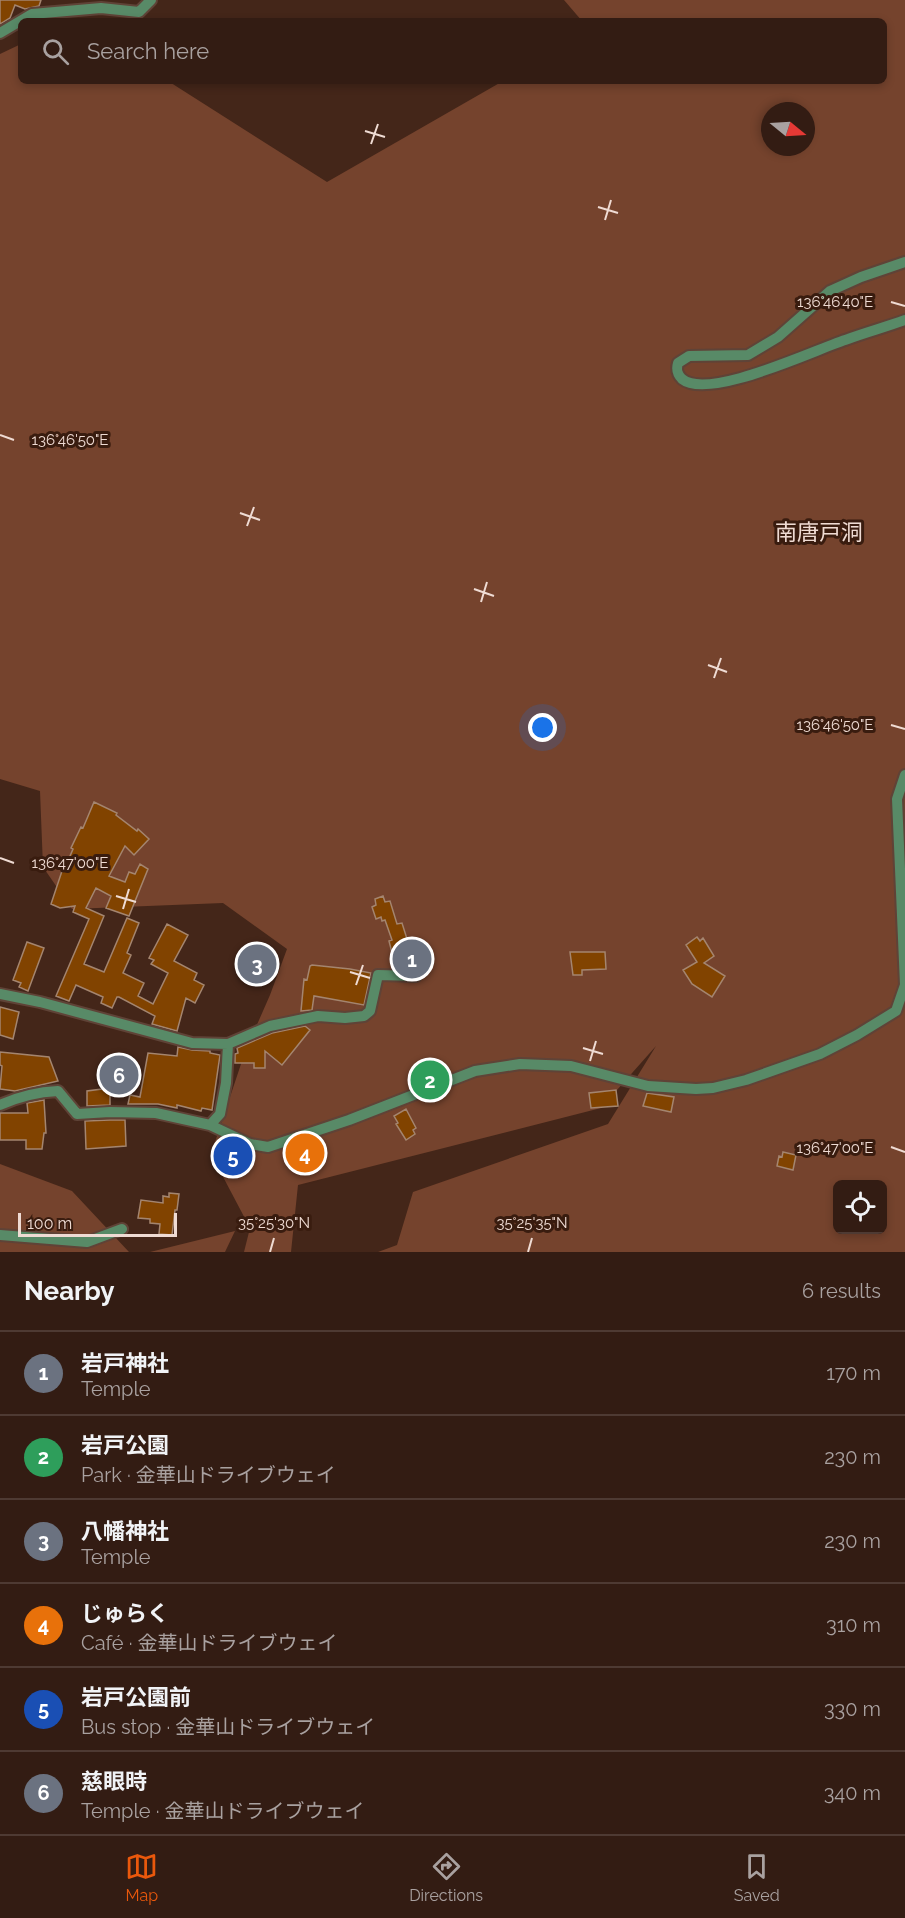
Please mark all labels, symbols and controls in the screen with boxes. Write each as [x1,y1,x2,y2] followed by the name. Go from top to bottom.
[18,18,887,84] search box
[39,35,72,68] icon: search
[87,38,209,64] text: Search here
[761,102,815,156] north arrow
[797,293,873,311] text: 136°46'40"E
[32,431,108,449] text: 136°46'50"E
[775,519,863,545] district label: 南唐戸洞
[528,713,557,742] your location
[797,716,873,734] text: 136°46'50"E
[31,854,109,872] text: 136°47'00"E
[392,936,432,982] pin: 1
[238,942,276,986] pin: 3
[100,1052,138,1098] pin: 6
[410,1058,450,1102] pin: 2
[286,1130,324,1176] pin: 4
[214,1134,252,1178] pin: 5
[796,1139,874,1157] text: 136°47'00"E
[833,1180,887,1234] map controls
[833,1180,887,1234] button: locate
[18,1210,177,1238] scale bar
[27,1214,72,1233] text: 100 m
[238,1214,310,1232] text: 35°25'30"N
[496,1214,568,1232] text: 35°25'35"N
[24,1276,114,1306] text: Nearby
[802,1279,881,1303] text: 6 results
[81,1350,169,1376] text: 岩戸神社
[39,1361,48,1385] text: 1
[826,1361,881,1385] text: 170 m
[81,1377,151,1401] text: Temple
[81,1432,169,1458] text: 岩戸公園
[38,1445,49,1469] text: 2
[824,1445,881,1469] text: 230 m
[81,1463,336,1487] text: Park · 金華山ドライブウェイ
[81,1518,169,1544] text: 八幡神社
[38,1529,49,1553] text: 3
[824,1529,881,1553] text: 230 m
[81,1545,151,1569] text: Temple
[81,1600,169,1626] text: じゅらく
[38,1613,49,1637] text: 4
[826,1613,881,1637] text: 310 m
[81,1631,338,1655] text: Café · 金華山ドライブウェイ
[81,1684,191,1710] text: 岩戸公園前
[38,1697,49,1721] text: 5
[824,1697,881,1721] text: 330 m
[81,1715,375,1739] text: Bus stop · 金華山ドライブウェイ
[81,1768,147,1794] text: 慈眼時
[37,1781,50,1805] text: 6
[824,1781,881,1805] text: 340 m
[81,1799,365,1823] text: Temple · 金華山ドライブウェイ
[125,1850,158,1905] tab: Map
[409,1850,483,1905] tab: Directions
[734,1850,780,1905] tab: Saved

